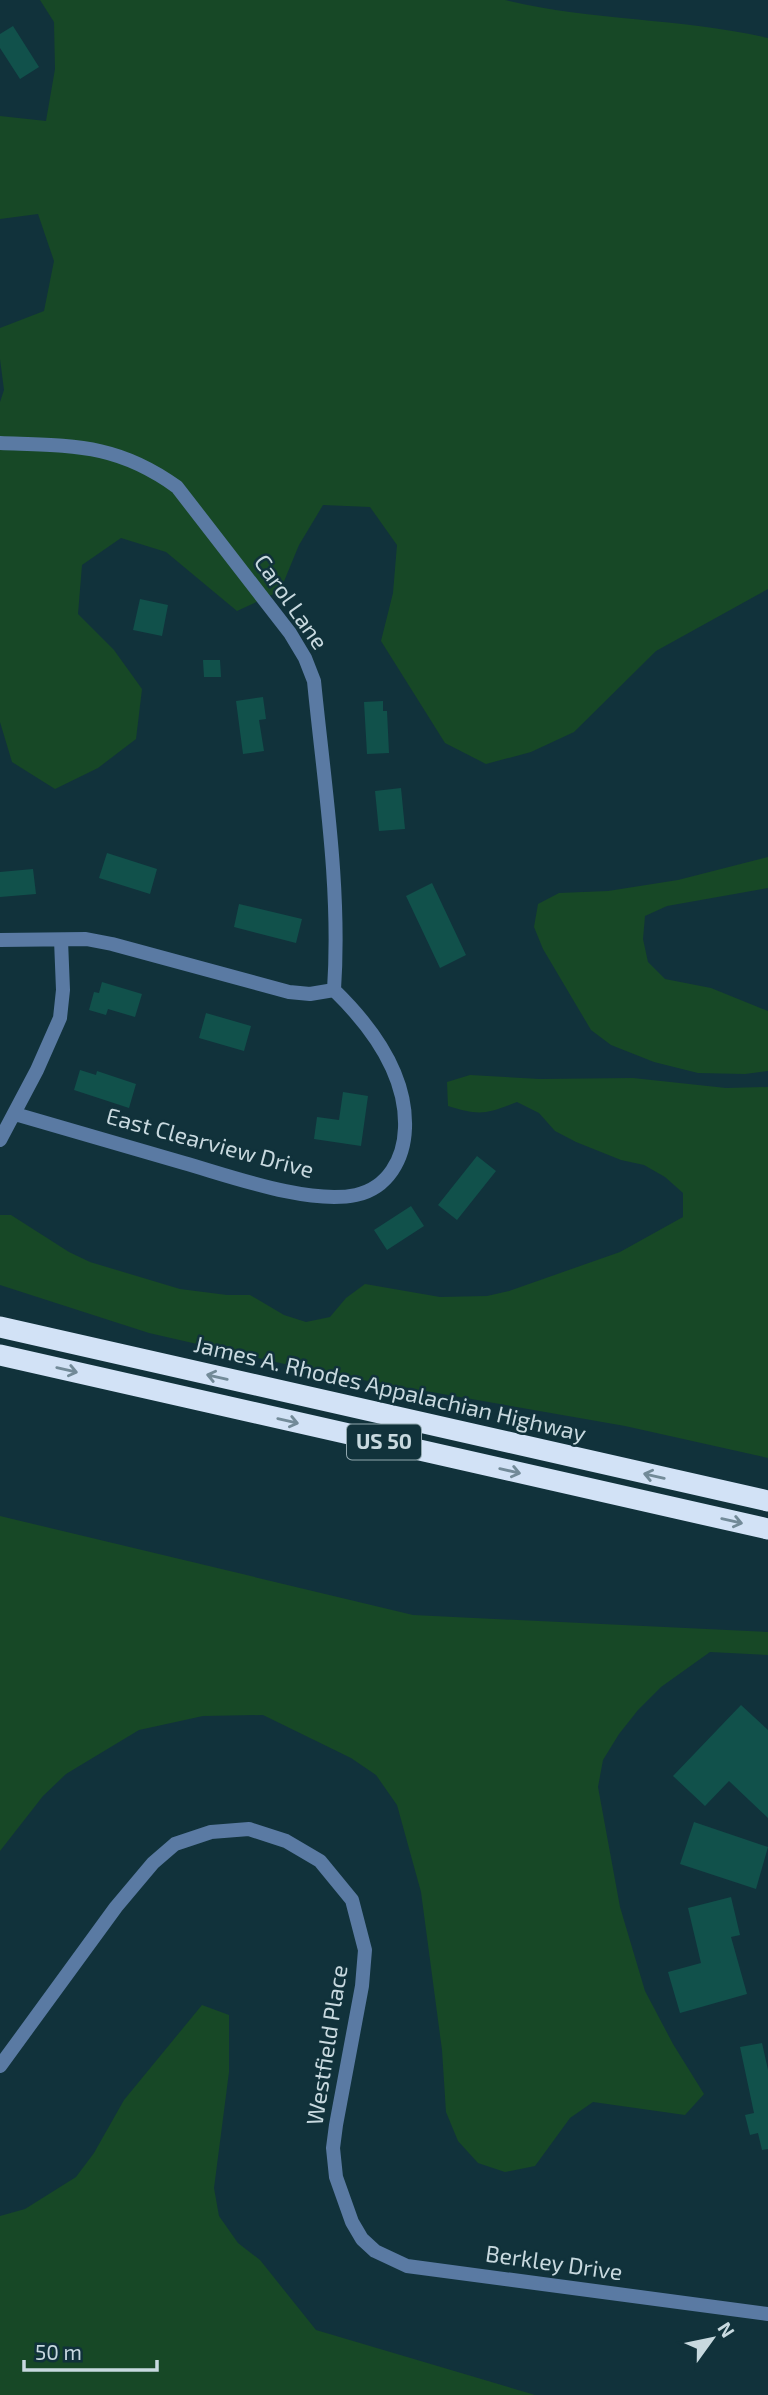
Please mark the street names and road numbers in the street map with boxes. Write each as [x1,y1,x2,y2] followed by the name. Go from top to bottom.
[249,549,335,654] street label: Carol Lane
[103,1101,317,1183] street label: East Clearview Drive
[191,1329,589,1447] street label: James A. Rhodes Appalachian Highway
[347,1424,421,1460] road number: US 50
[300,1963,353,2127] street label: Westfield Place
[484,2239,624,2285] street label: Berkley Drive

